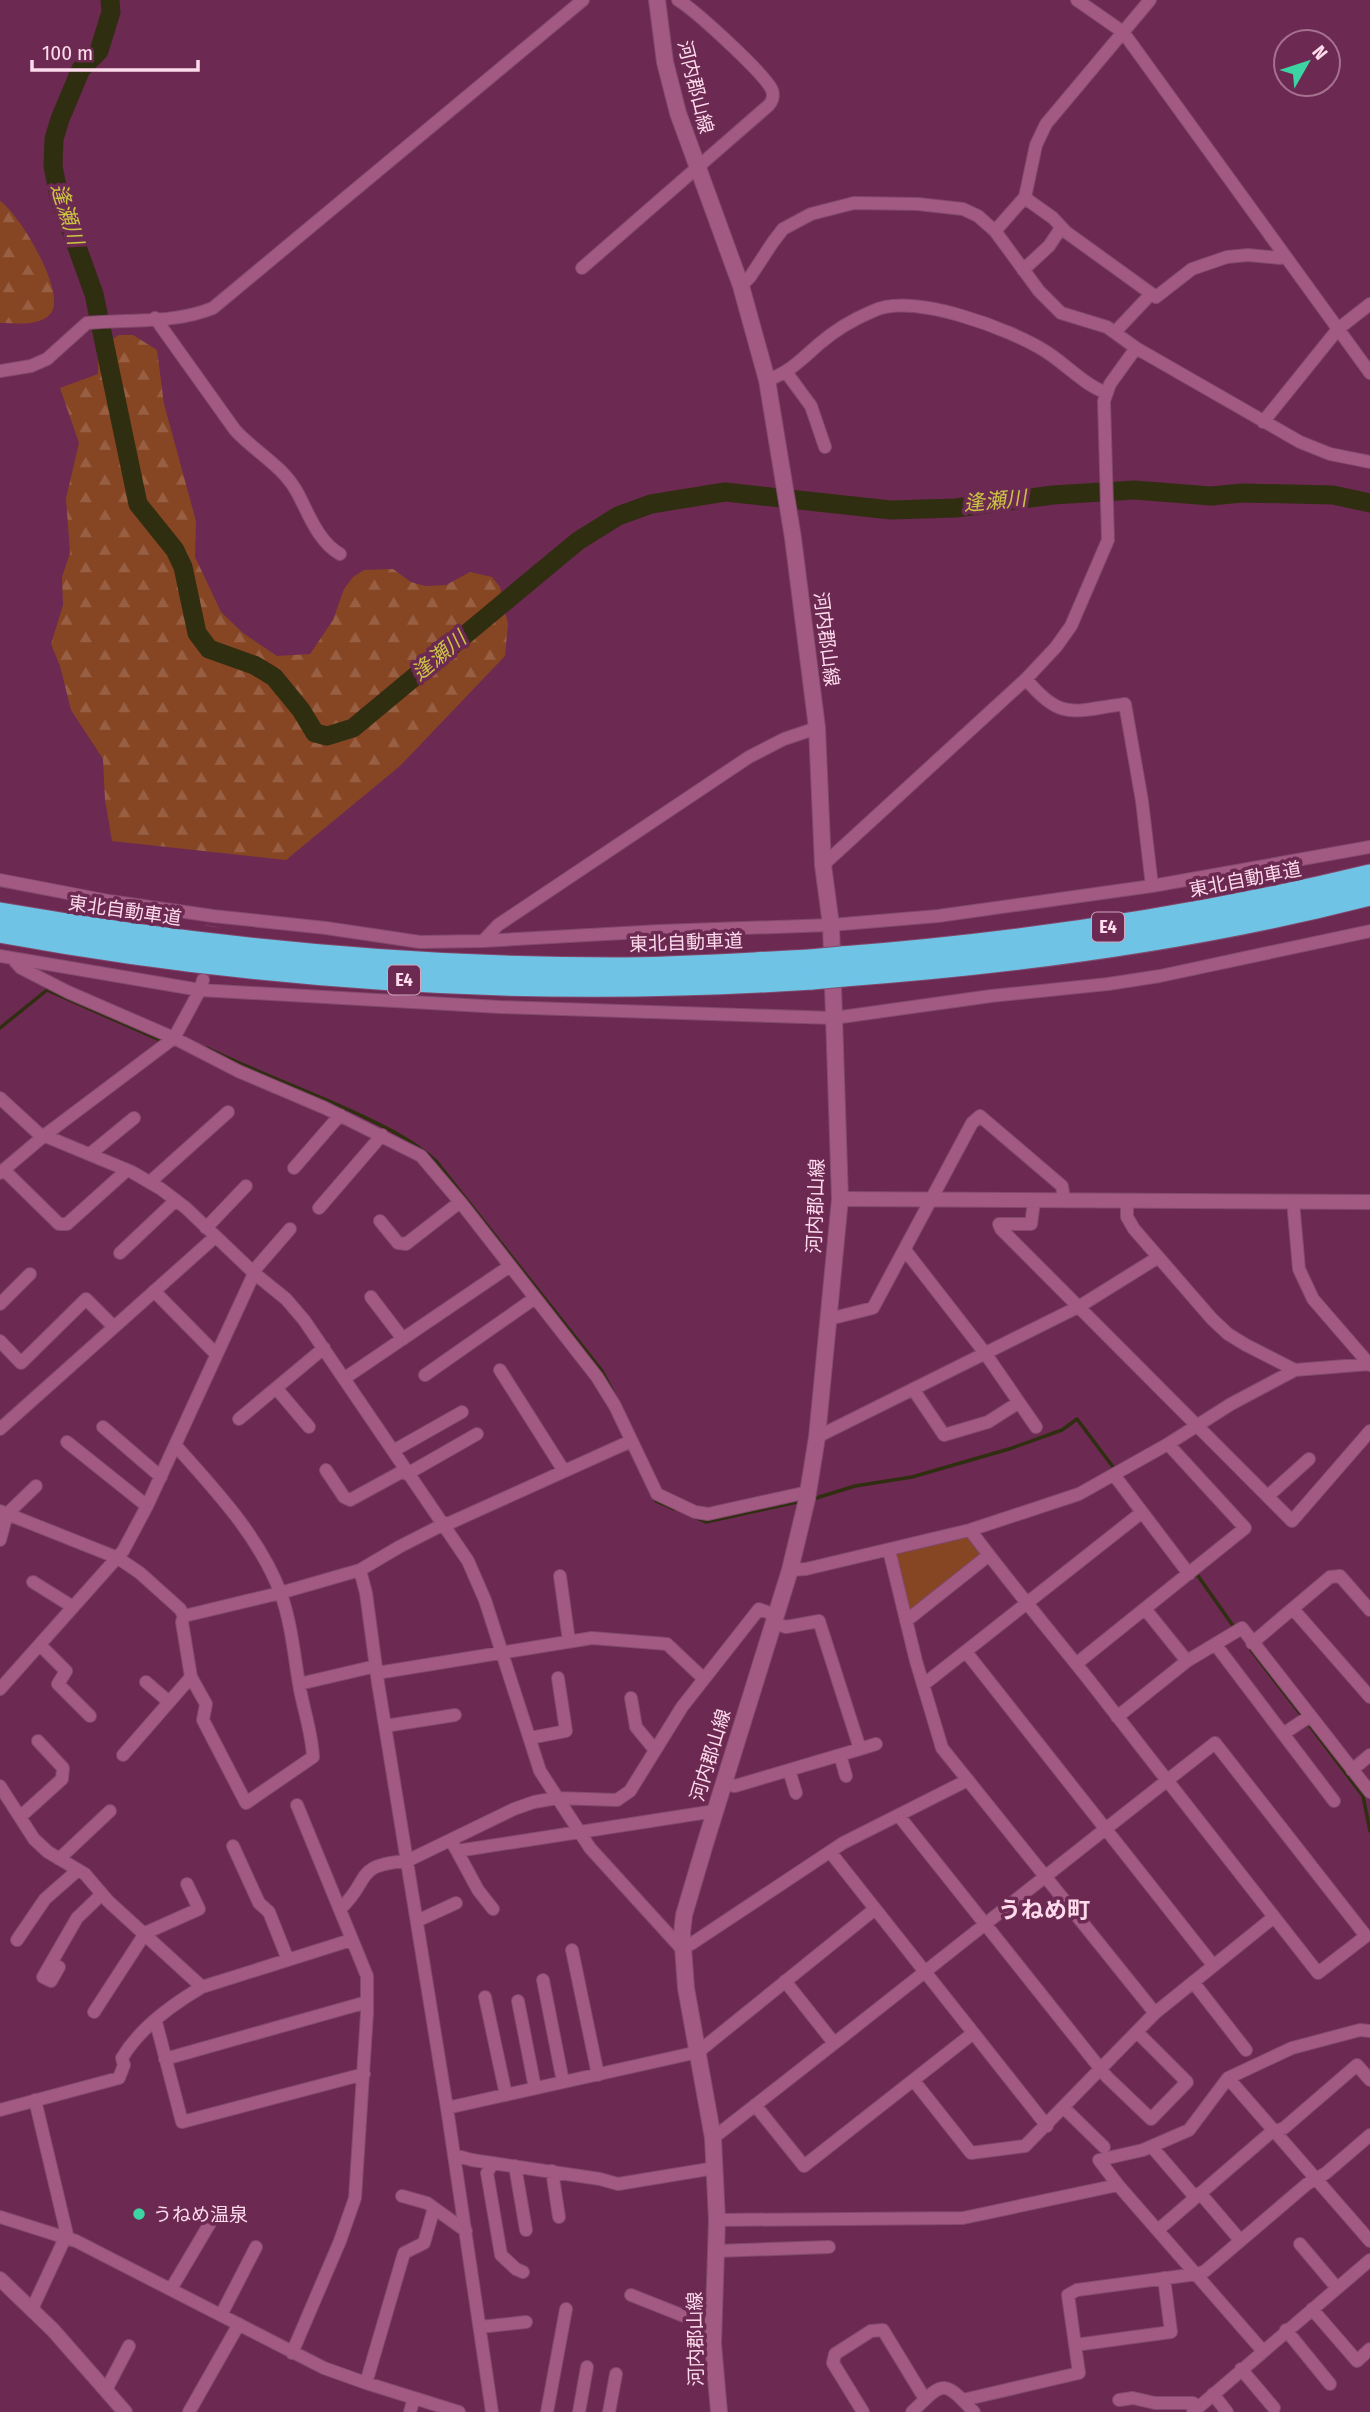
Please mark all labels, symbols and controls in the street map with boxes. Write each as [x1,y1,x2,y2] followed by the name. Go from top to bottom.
[32,28,198,72] scale bar
[1272,28,1342,98] north arrow
[673,38,718,136] street label: 河内郡山線
[42,40,93,66] text: 100 m
[1307,41,1332,64] text: N
[45,180,89,250] water label: 逢瀬川
[962,485,1030,517] water label: 逢瀬川
[809,591,844,688] street label: 河内郡山線
[407,625,473,686] water label: 逢瀬川
[1187,857,1303,902] street label: 東北自動車道
[67,891,183,930] street label: 東北自動車道
[1092,912,1124,942] road number: E4
[629,929,743,956] street label: 東北自動車道
[388,965,420,995] road number: E4
[802,1158,829,1254] street label: 河内郡山線
[686,1706,735,1804] street label: 河内郡山線
[998,1896,1090,1924] district label: うねめ町
[153,2203,248,2226] place label: うねめ温泉
[131,2206,147,2222] marker: うねめ温泉
[683,2291,708,2387] street label: 河内郡山線

